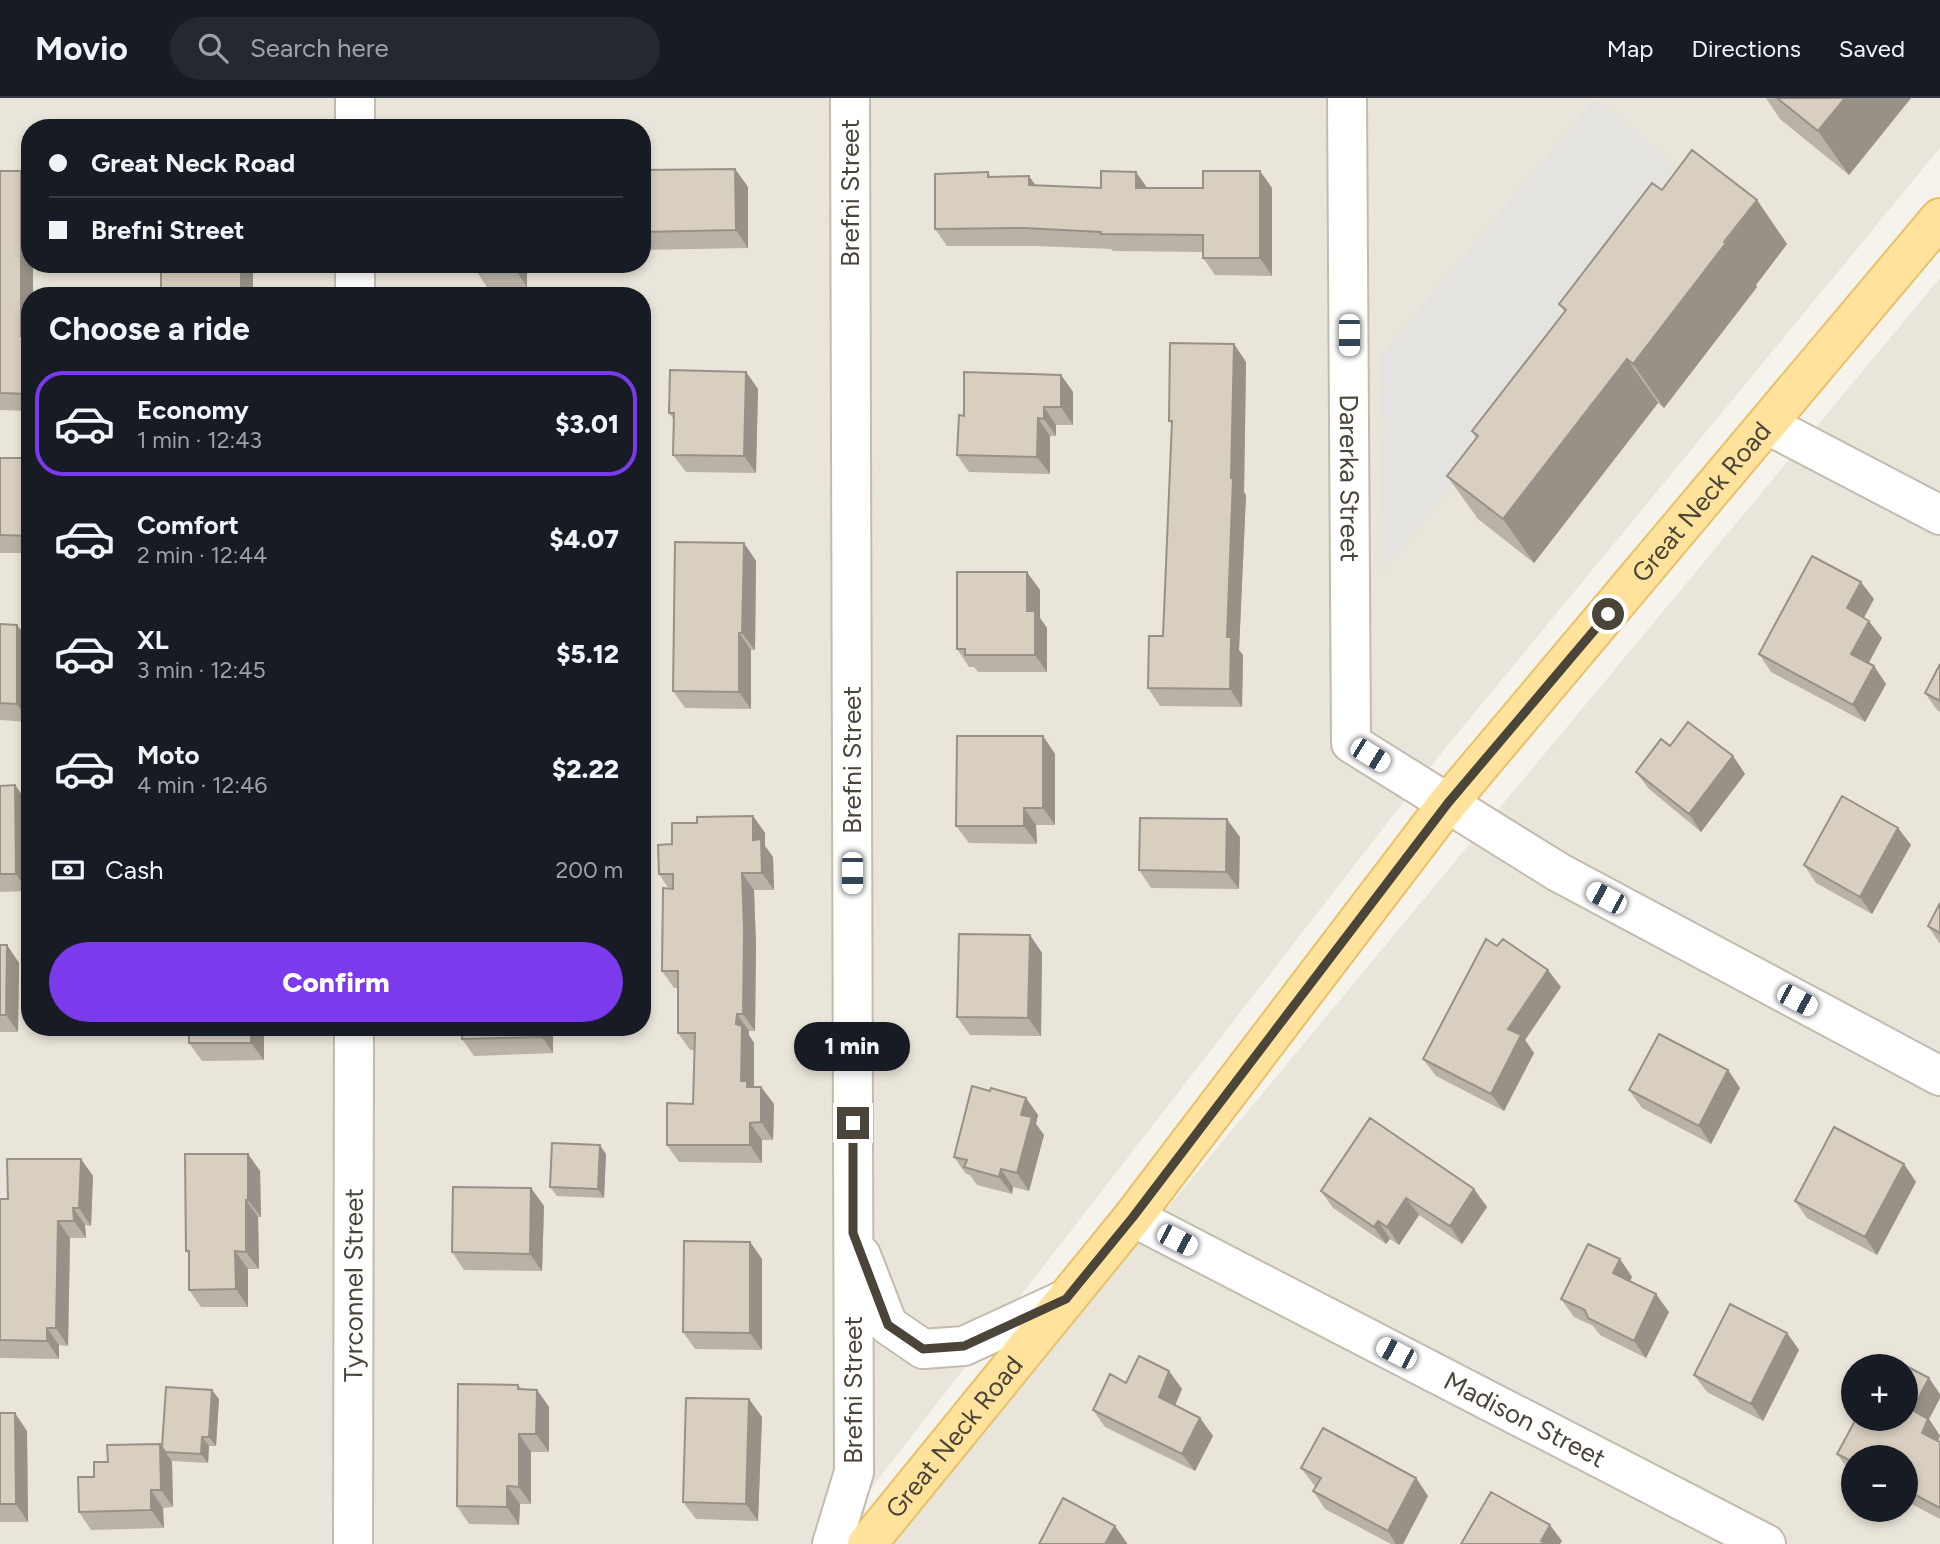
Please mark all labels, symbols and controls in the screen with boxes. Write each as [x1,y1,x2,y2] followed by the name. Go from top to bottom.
[170,17,660,80] search box
[35,29,128,68] text: Movio
[194,29,232,67] icon: search
[250,32,389,64] text: Search here
[1607,34,1653,63] text: Map
[1691,34,1801,63] text: Directions
[1839,34,1905,63] text: Saved
[834,119,866,267] street label: Brefni Street
[91,147,295,179] text: Great Neck Road
[91,214,245,246] text: Brefni Street
[49,310,250,348] text: Choose a ride
[1339,314,1360,356] car
[53,392,116,455] icon: car
[137,394,249,426] text: Economy
[1333,394,1366,562] street label: Darerka Street
[555,408,619,440] text: $3.01
[1625,415,1778,589] street label: Great Neck Road
[137,426,262,454] text: 1 min · 12:43
[53,507,116,570] icon: car
[137,509,239,541] text: Comfort
[550,523,619,555] text: $4.07
[137,541,267,569] text: 2 min · 12:44
[1592,598,1624,630] route start
[53,622,116,685] icon: car
[137,624,169,656] text: XL
[556,638,619,670] text: $5.12
[137,656,266,684] text: 3 min · 12:45
[836,686,868,834] street label: Brefni Street
[1347,735,1394,775] car
[53,737,116,800] icon: car
[137,739,200,771] text: Moto
[552,753,619,785] text: $2.22
[137,771,267,799] text: 4 min · 12:46
[49,851,87,889] icon: cash
[842,852,863,894] car
[105,854,164,886] text: Cash
[555,856,623,884] text: 200 m
[1583,879,1630,917] car
[49,942,623,1022] button: Confirm
[1774,981,1821,1019] car
[795,1021,911,1070] callout: 1 min
[825,1032,879,1060] text: 1 min
[837,1107,869,1139] route end
[337,1188,370,1382] street label: Tyrconnel Street
[1154,1221,1201,1259] car
[837,1316,869,1464] street label: Brefni Street
[1373,1334,1420,1372] car
[879,1349,1029,1524] street label: Great Neck Road
[1841,1354,1918,1522] map controls
[1841,1354,1918,1431] button: +
[1439,1364,1611,1474] street label: Madison Street
[1841,1445,1918,1522] button: −

